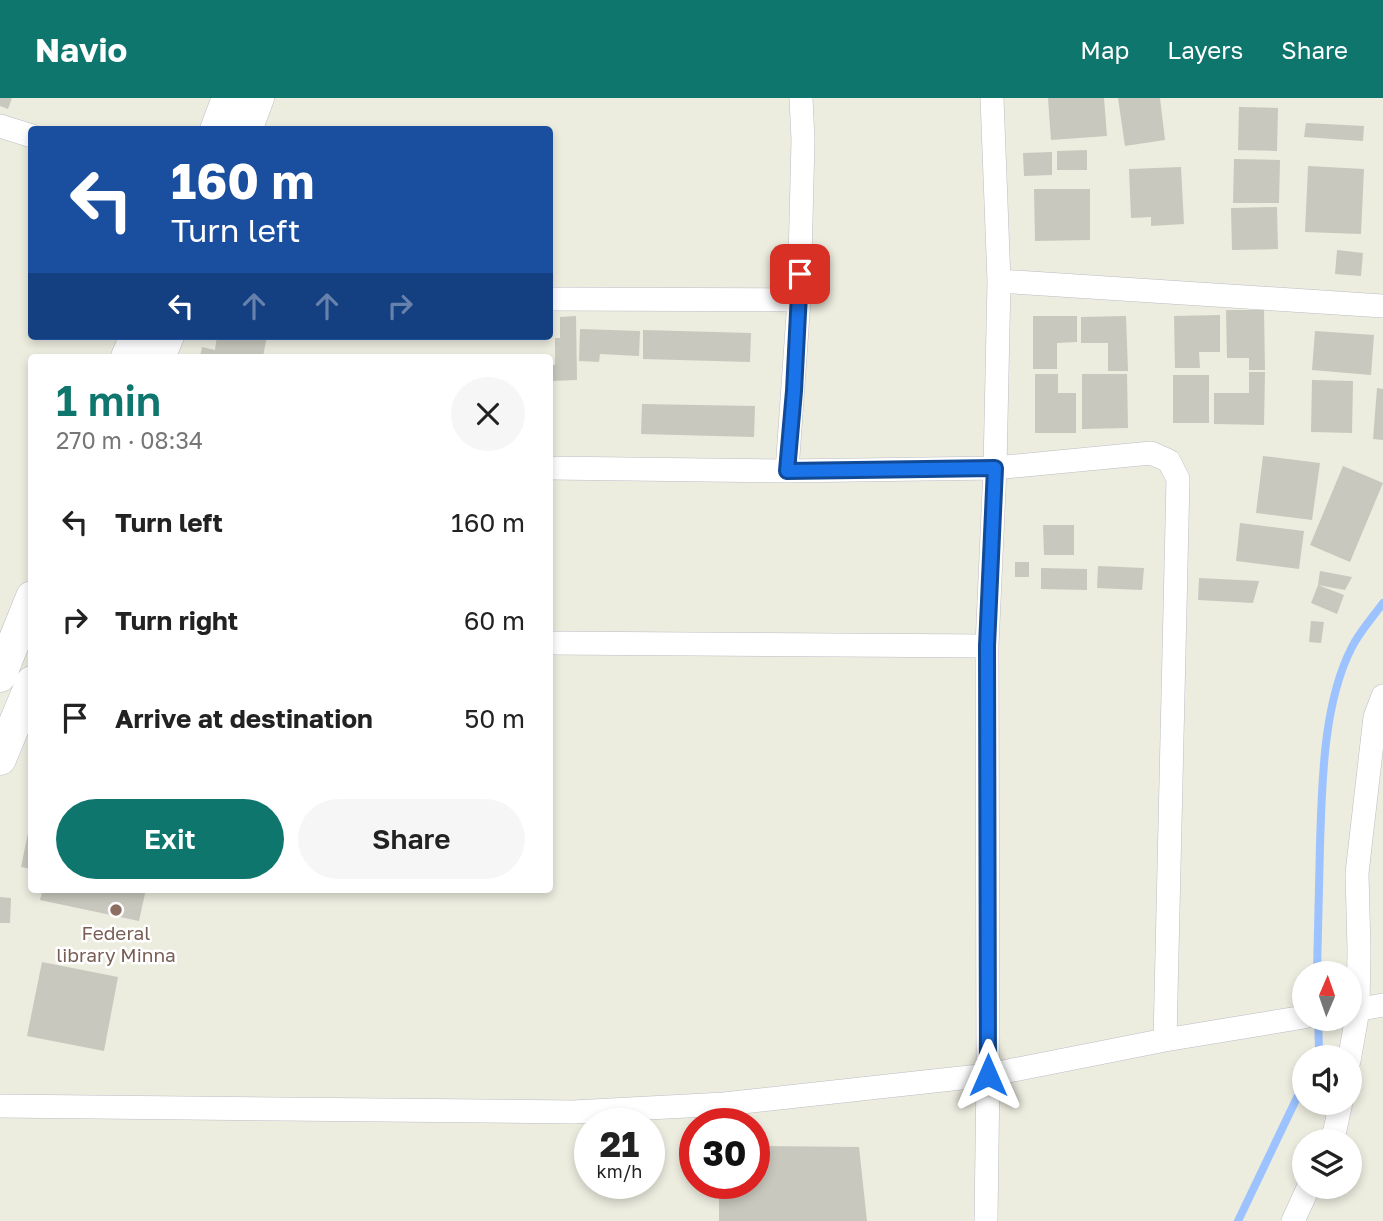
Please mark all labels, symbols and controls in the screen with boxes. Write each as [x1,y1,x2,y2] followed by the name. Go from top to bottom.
[35,30,127,69] text: Navio
[1080,35,1129,64] text: Map
[1167,35,1243,64] text: Layers
[1281,35,1348,64] text: Share
[171,151,314,210] text: 160 m
[56,154,147,245] icon: left
[171,211,300,249] text: Turn left
[770,244,830,304] pin
[781,255,819,293] icon: arrive
[162,287,200,325] icon: left
[235,287,273,325] icon: ahead
[308,287,346,325] icon: ahead
[381,287,419,325] icon: right
[56,375,161,425] text: 1 min
[451,377,525,451] button: close
[56,426,203,454] text: 270 m · 08:34
[56,503,94,541] icon: left
[115,507,223,538] text: Turn left
[451,507,525,538] text: 160 m
[56,601,94,639] icon: right
[115,605,238,636] text: Turn right
[464,605,525,636] text: 60 m
[56,699,94,737] icon: arrive
[115,703,373,734] text: Arrive at destination
[464,703,525,734] text: 50 m
[56,799,284,879] button: Exit
[298,799,525,879] button: Share
[108,902,124,918] marker: Federal library Minna
[56,921,176,966] place label: Federal library Minna
[1292,961,1362,1031] north arrow
[1292,961,1362,1199] map controls
[951,1038,1025,1112] position arrow
[1292,1045,1362,1115] button: sound
[679,1108,770,1199] speed limit sign: 30
[600,1123,639,1165] text: 21
[1292,1129,1362,1199] button: layers
[597,1160,642,1182] text: km/h

